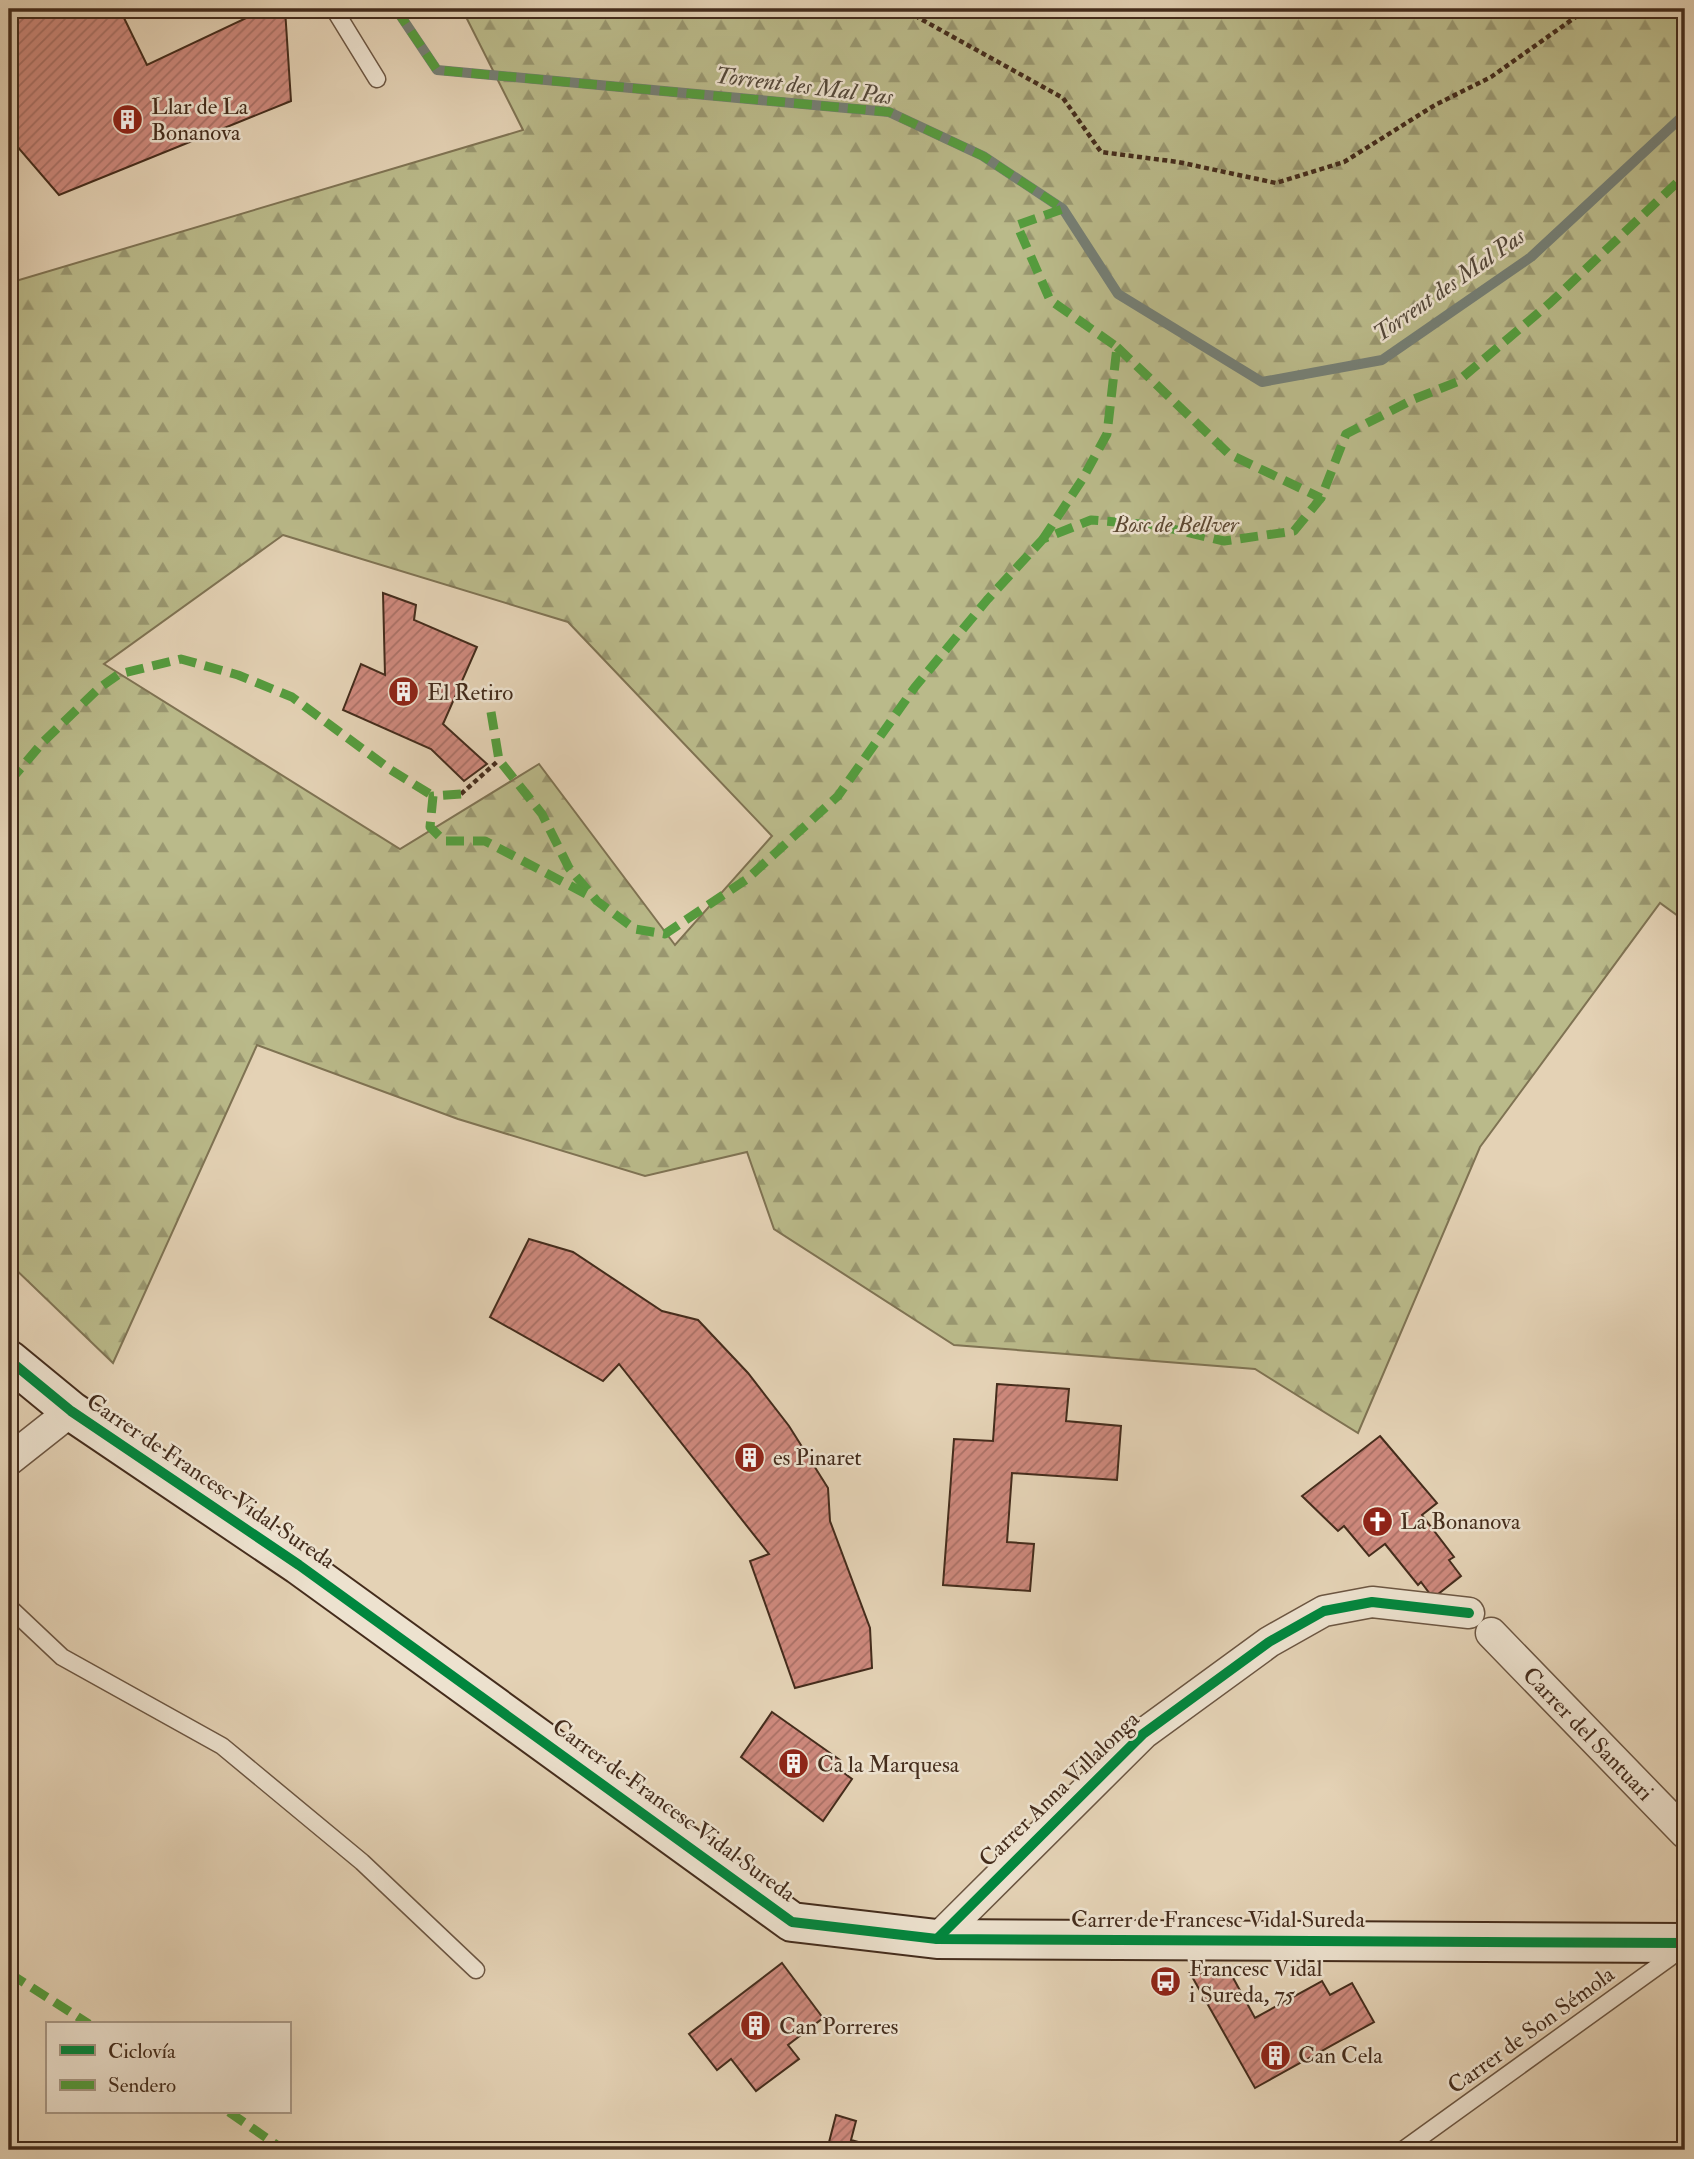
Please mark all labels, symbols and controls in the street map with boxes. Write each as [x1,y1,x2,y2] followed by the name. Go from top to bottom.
[713,60,895,112] water label: Torrent des Mal Pas
[151,92,249,147] place label: Llar de La Bonanova
[111,102,145,136] building icon: Llar de La Bonanova
[1367,221,1531,349] water label: Torrent des Mal Pas
[1112,510,1240,539] park label: Bosc de Bellver
[387,675,421,709] building icon: El Retiro
[427,678,513,707] place label: El Retiro
[81,1387,341,1575] street label: Carrer de Francesc Vidal Sureda
[733,1440,767,1474] building icon: es Pinaret
[773,1443,862,1472] place label: es Pinaret
[1360,1504,1394,1538] church icon: La Bonanova
[1400,1507,1521,1536] place label: La Bonanova
[1517,1660,1660,1807] street label: Carrer del Santuari
[973,1705,1146,1873] street label: Carrer Anna Villalonga
[547,1712,802,1908] street label: Carrer de Francesc Vidal Sureda
[777,1747,811,1781] building icon: Ca la Marquesa
[817,1750,960,1779] place label: Ca la Marquesa
[1071,1905,1365,1934] street label: Carrer de Francesc Vidal Sureda
[1189,1954,1323,2009] place label: Francesc Vidal i Sureda, 75
[1442,1959,1621,2100] street label: Carrer de Son Sémola
[1149,1964,1183,1998] bus stop icon: Francesc Vidal i Sureda, 75
[739,2009,773,2043] building icon: Can Porreres
[779,2012,899,2041] place label: Can Porreres
[46,2022,290,2114] legend
[108,2038,176,2065] text: Ciclovía
[1258,2038,1292,2072] building icon: Can Cela
[1298,2041,1383,2070] place label: Can Cela
[108,2072,176,2099] text: Sendero

